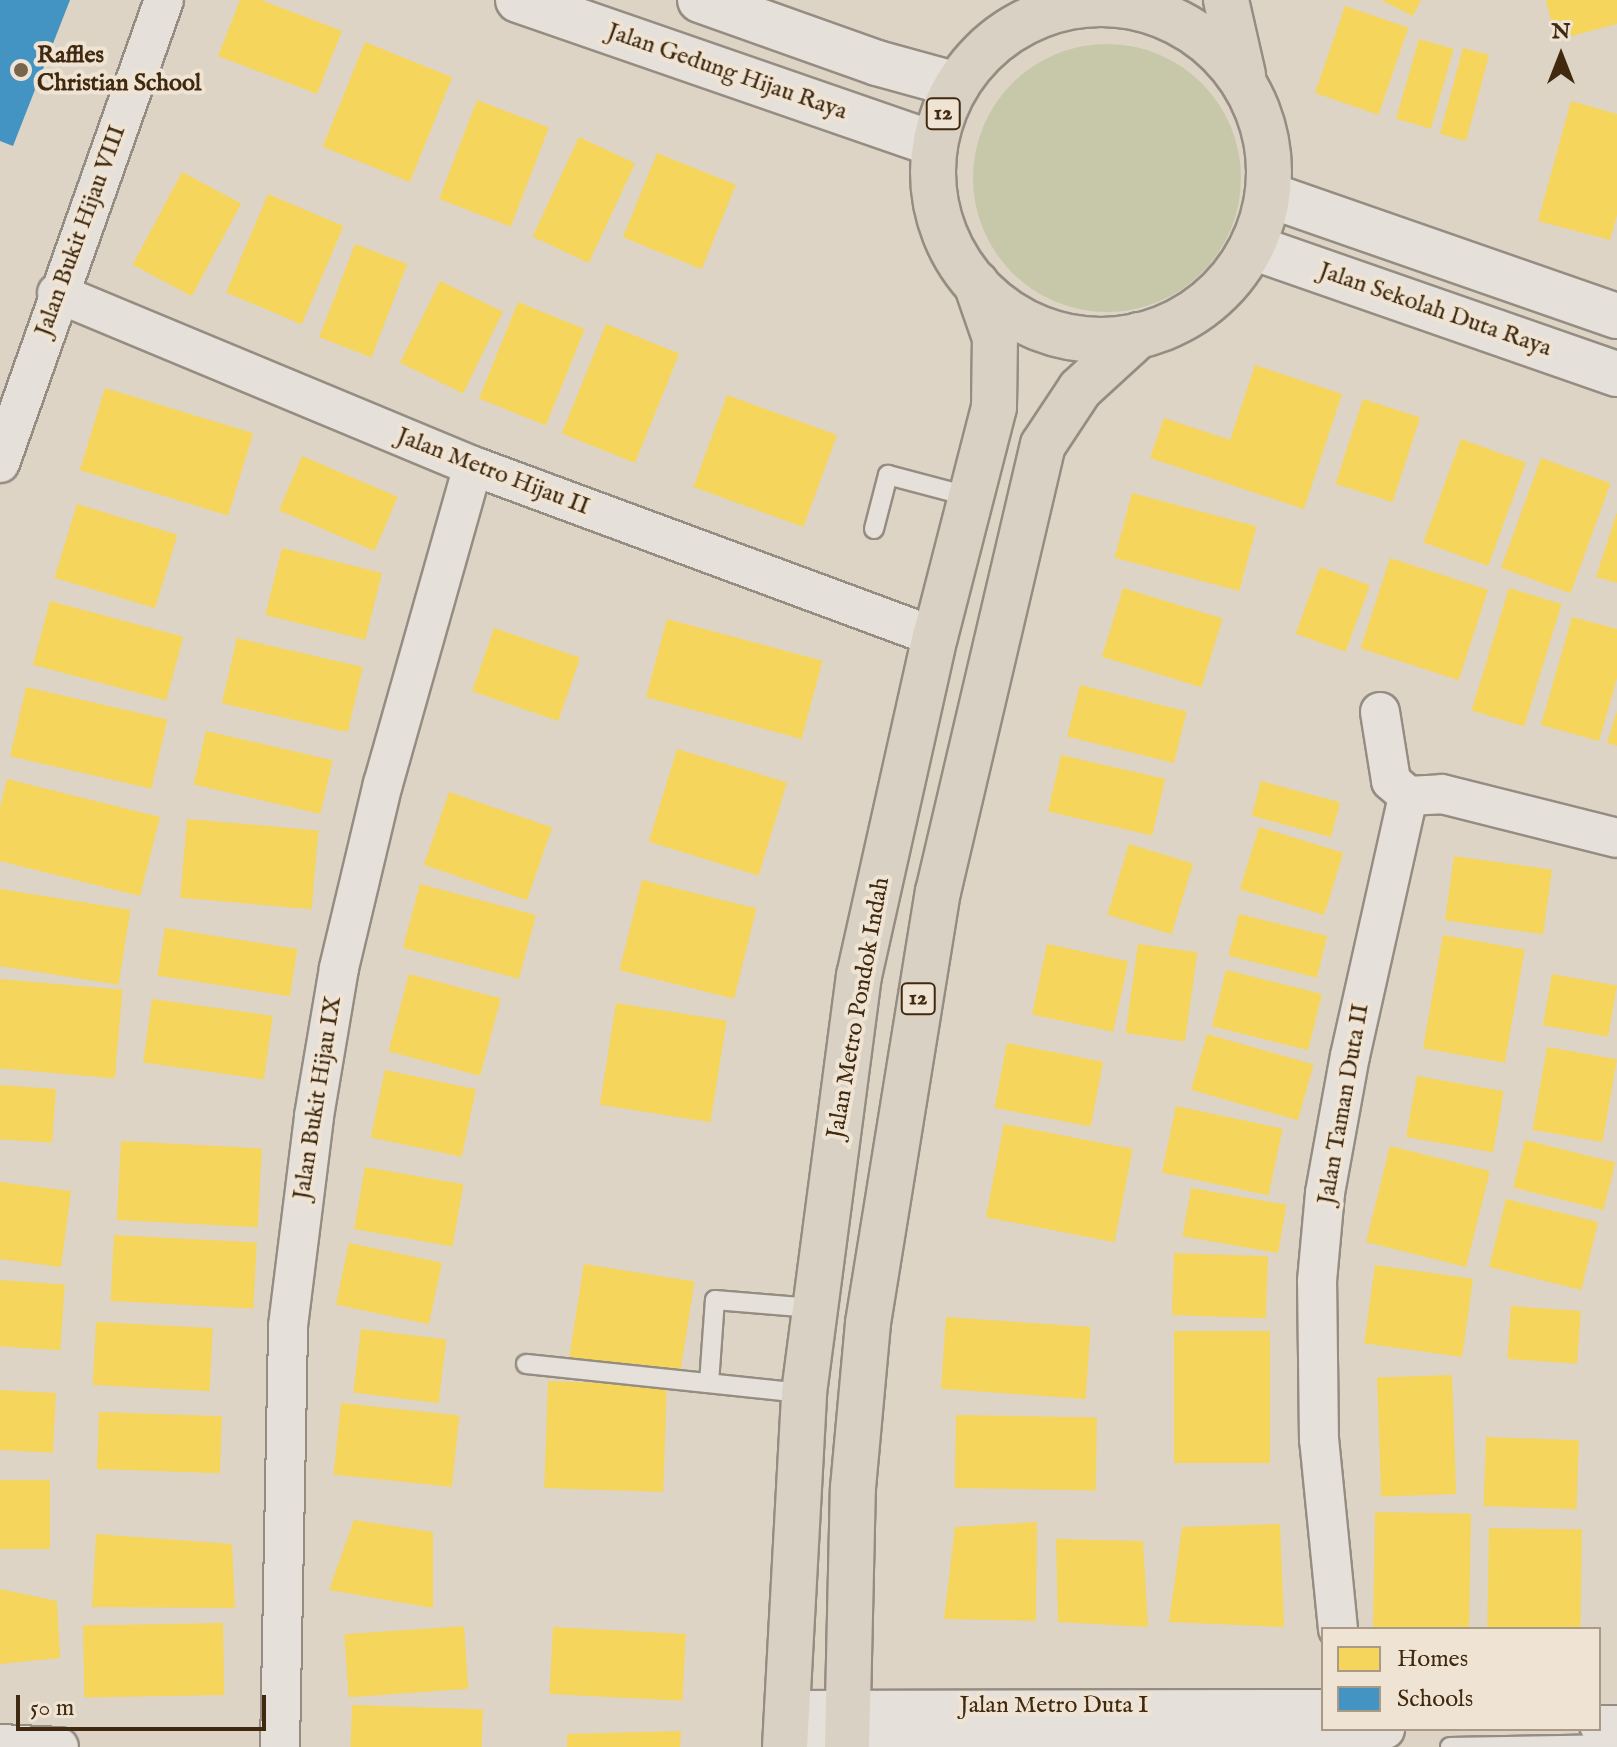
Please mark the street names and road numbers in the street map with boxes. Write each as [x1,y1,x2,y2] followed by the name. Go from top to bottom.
[603,17,851,127] street label: Jalan Gedung Hijau Raya
[925,96,961,132] road number: 12
[29,121,133,341] street label: Jalan Bukit Hijau VIII
[1315,257,1555,363] street label: Jalan Sekolah Duta Raya
[392,422,594,522] street label: Jalan Metro Hijau II
[822,875,896,1141] street label: Jalan Metro Pondok Indah
[900,981,936,1017] road number: 12
[288,994,348,1202] street label: Jalan Bukit Hijau IX
[1312,1001,1376,1207] street label: Jalan Taman Duta II
[960,1692,1148,1720] street label: Jalan Metro Duta I

